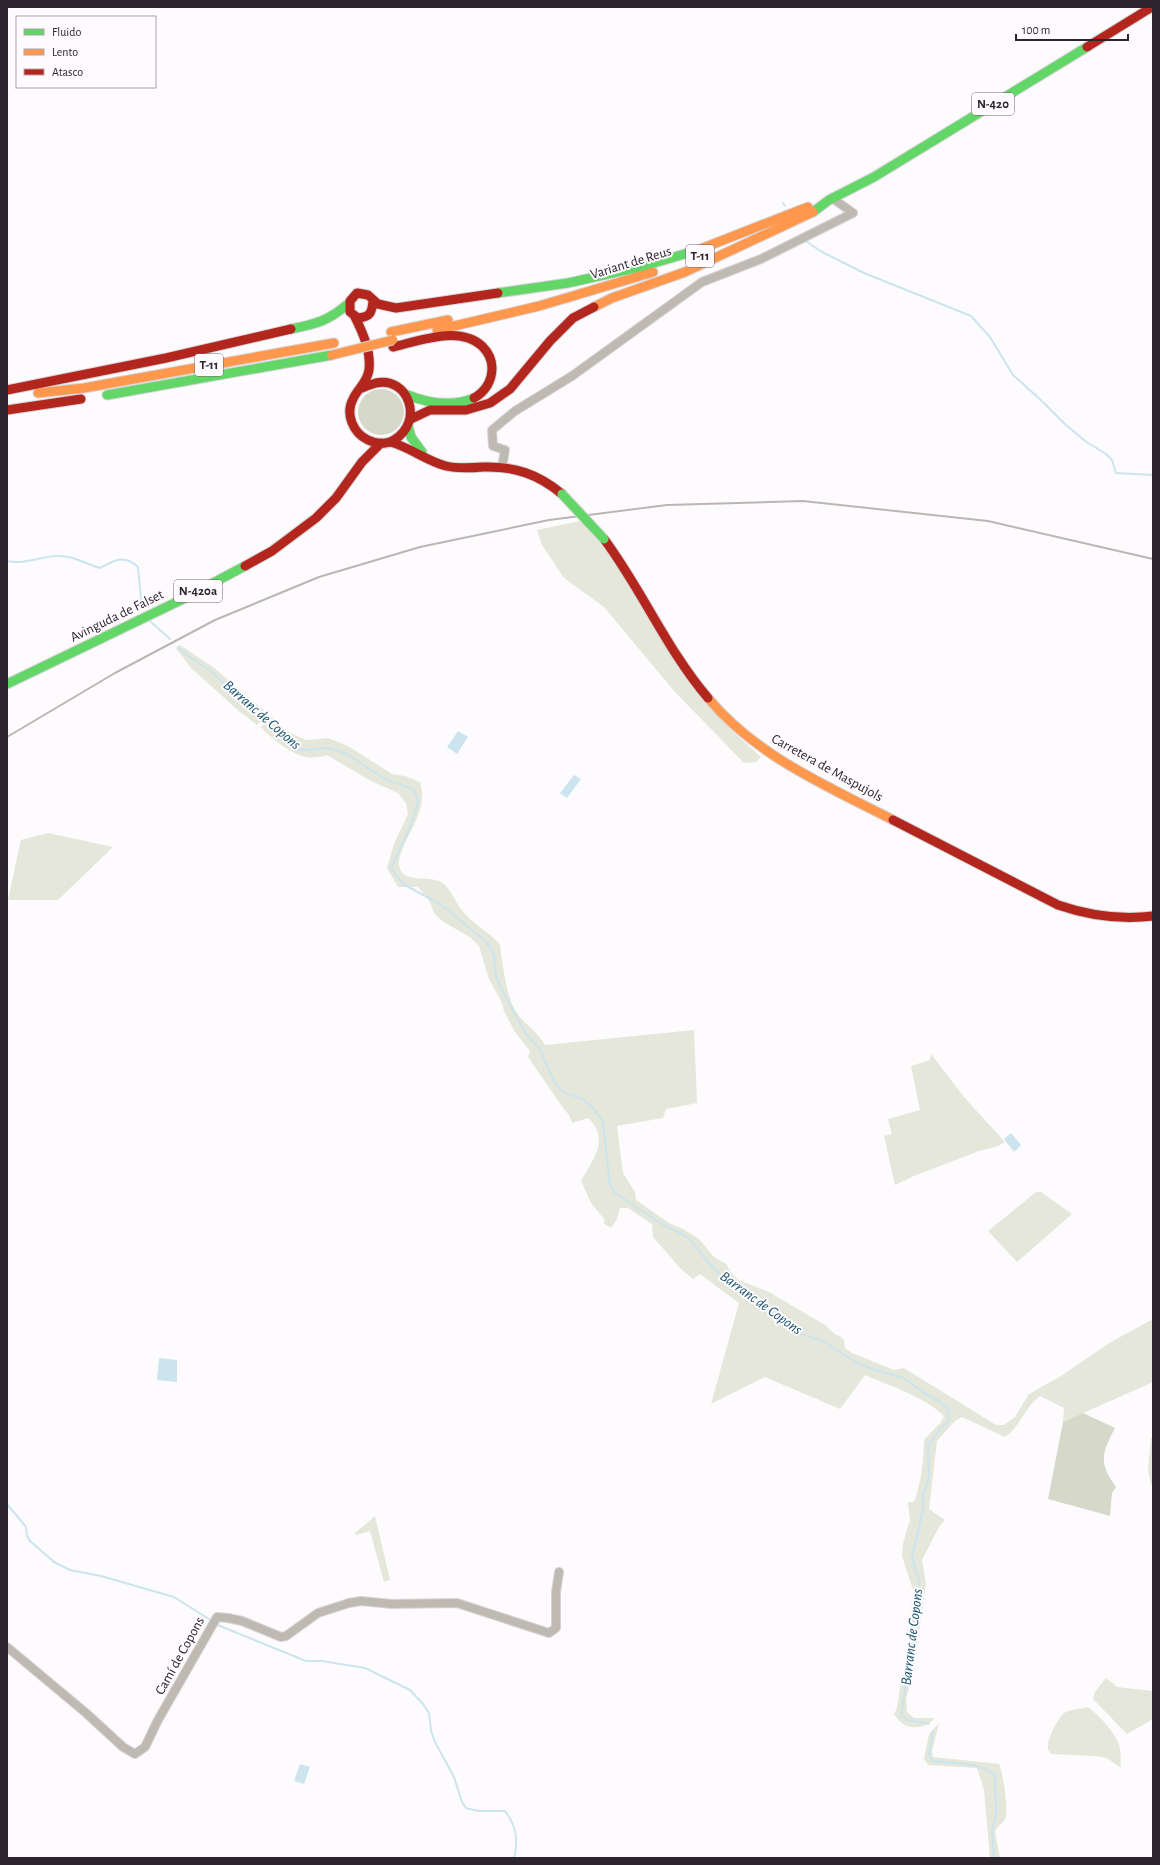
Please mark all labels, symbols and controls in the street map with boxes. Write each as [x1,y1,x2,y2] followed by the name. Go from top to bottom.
[16,16,156,88] legend
[1016,16,1128,42] scale bar
[1022,24,1050,36] text: 100 m
[52,26,81,38] text: Fluido
[52,46,78,58] text: Lento
[52,66,83,78] text: Atasco
[972,93,1014,115] road number: N-420
[589,244,673,282] street label: Variant de Reus
[686,245,714,267] road number: T-11
[195,354,223,376] road number: T-11
[174,580,222,602] road number: N-420a
[68,587,166,645] street label: Avinguda de Falset
[220,678,304,753] water label: Barranc de Copons
[769,732,885,804] street label: Carretera de Maspujols
[717,1268,805,1338] water label: Barranc de Copons
[899,1588,925,1686] water label: Barranc de Copons
[153,1615,207,1697] street label: Camí de Copons

